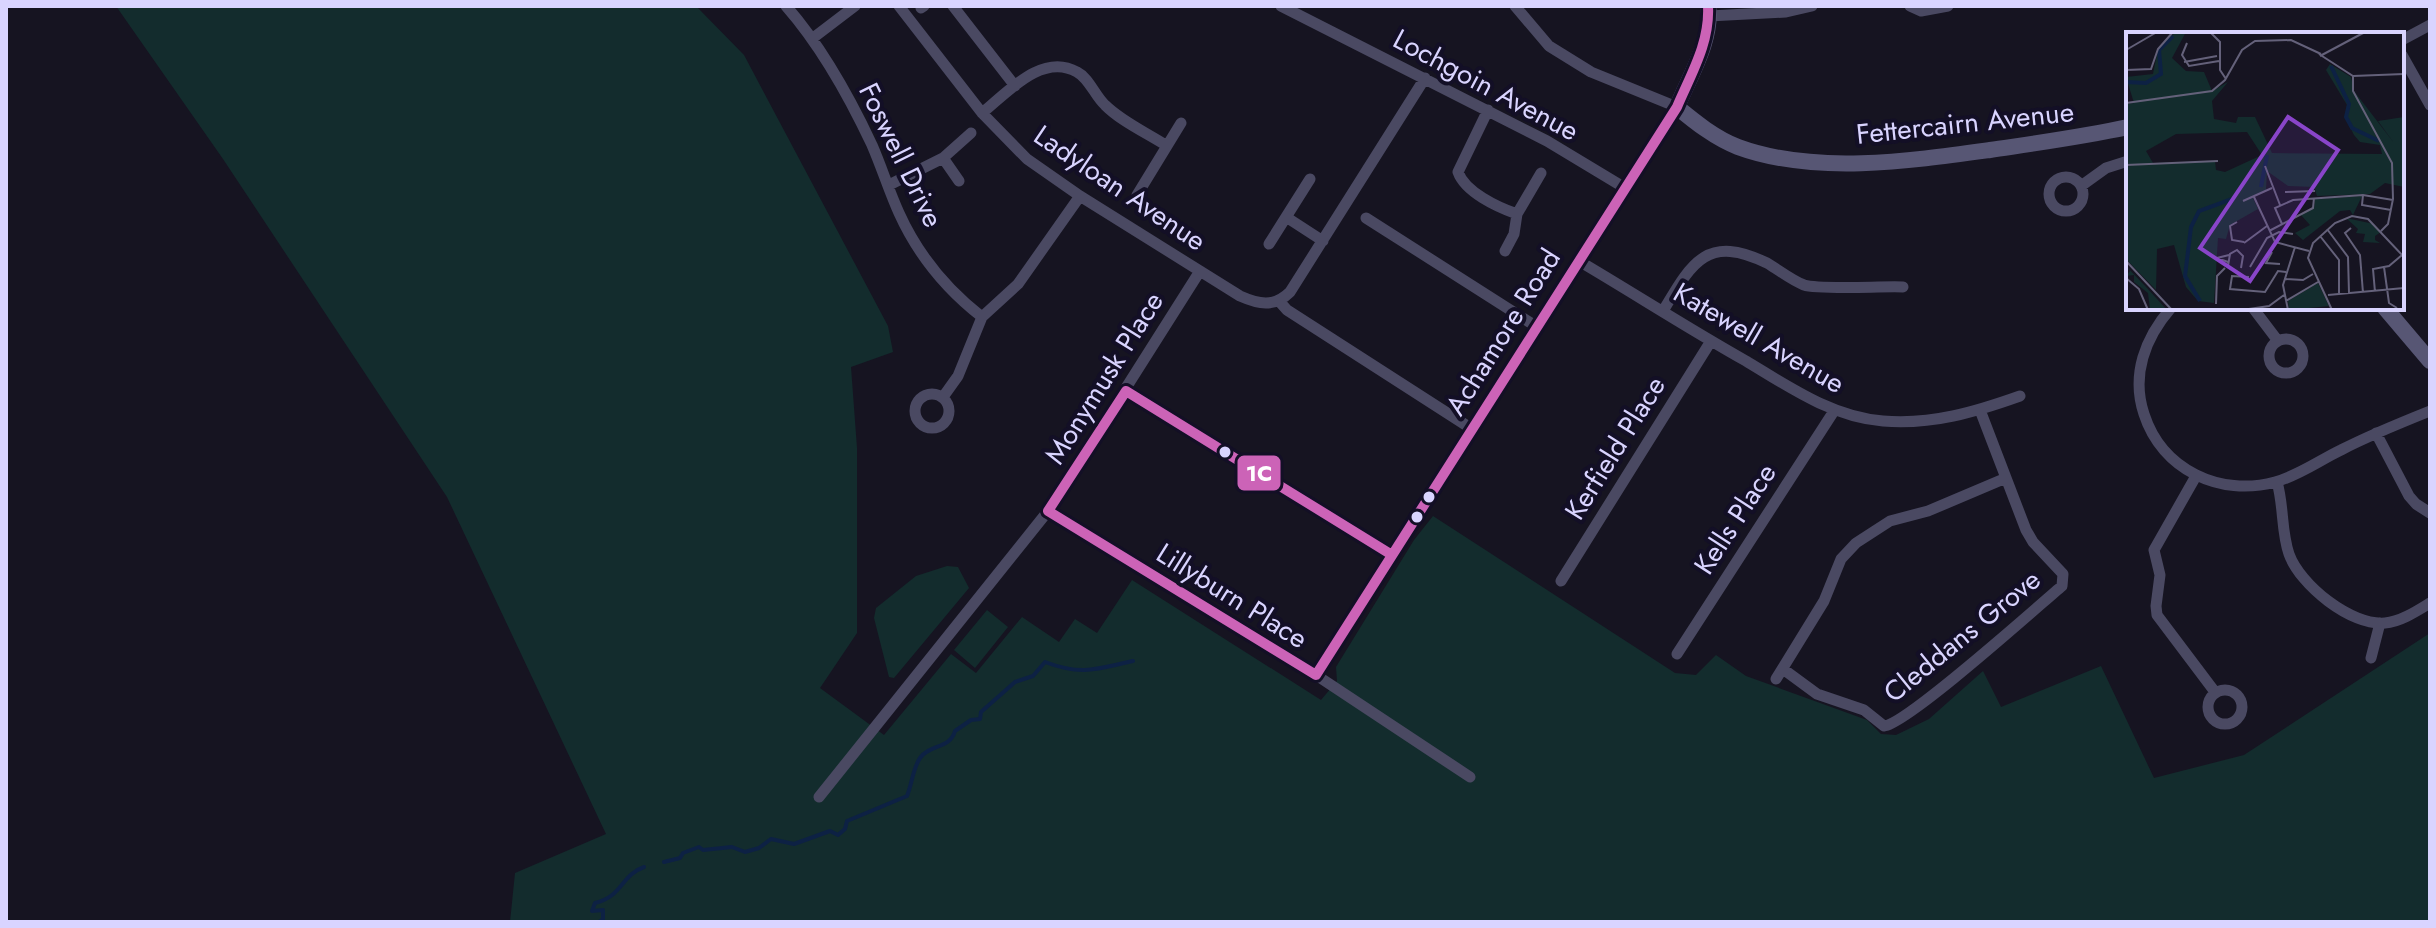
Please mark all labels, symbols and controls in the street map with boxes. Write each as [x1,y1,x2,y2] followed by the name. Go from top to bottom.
[1386,19,1586,151] street label: Lochgoin Avenue
[2126,32,2404,310] inset map
[848,76,954,234] street label: Foswell Drive
[1854,91,2076,155] street label: Fettercairn Avenue
[1026,115,1214,261] street label: Ladyloan Avenue
[1435,241,1571,423] street label: Achamore Road
[1666,272,1852,404] street label: Katewell Avenue
[1035,284,1173,472] street label: Monymusk Place
[1555,368,1675,528] street label: Kerfield Place
[1217,444,1233,460] unlabelled marker
[1236,454,1282,492] line badge: 1C
[1684,455,1786,583] street label: Kells Place
[1246,457,1272,489] text: 1C
[1421,489,1437,505] unlabelled marker
[1409,509,1425,525] unlabelled marker
[1148,533,1316,659] street label: Lillyburn Place
[1875,560,2049,712] street label: Cleddans Grove

